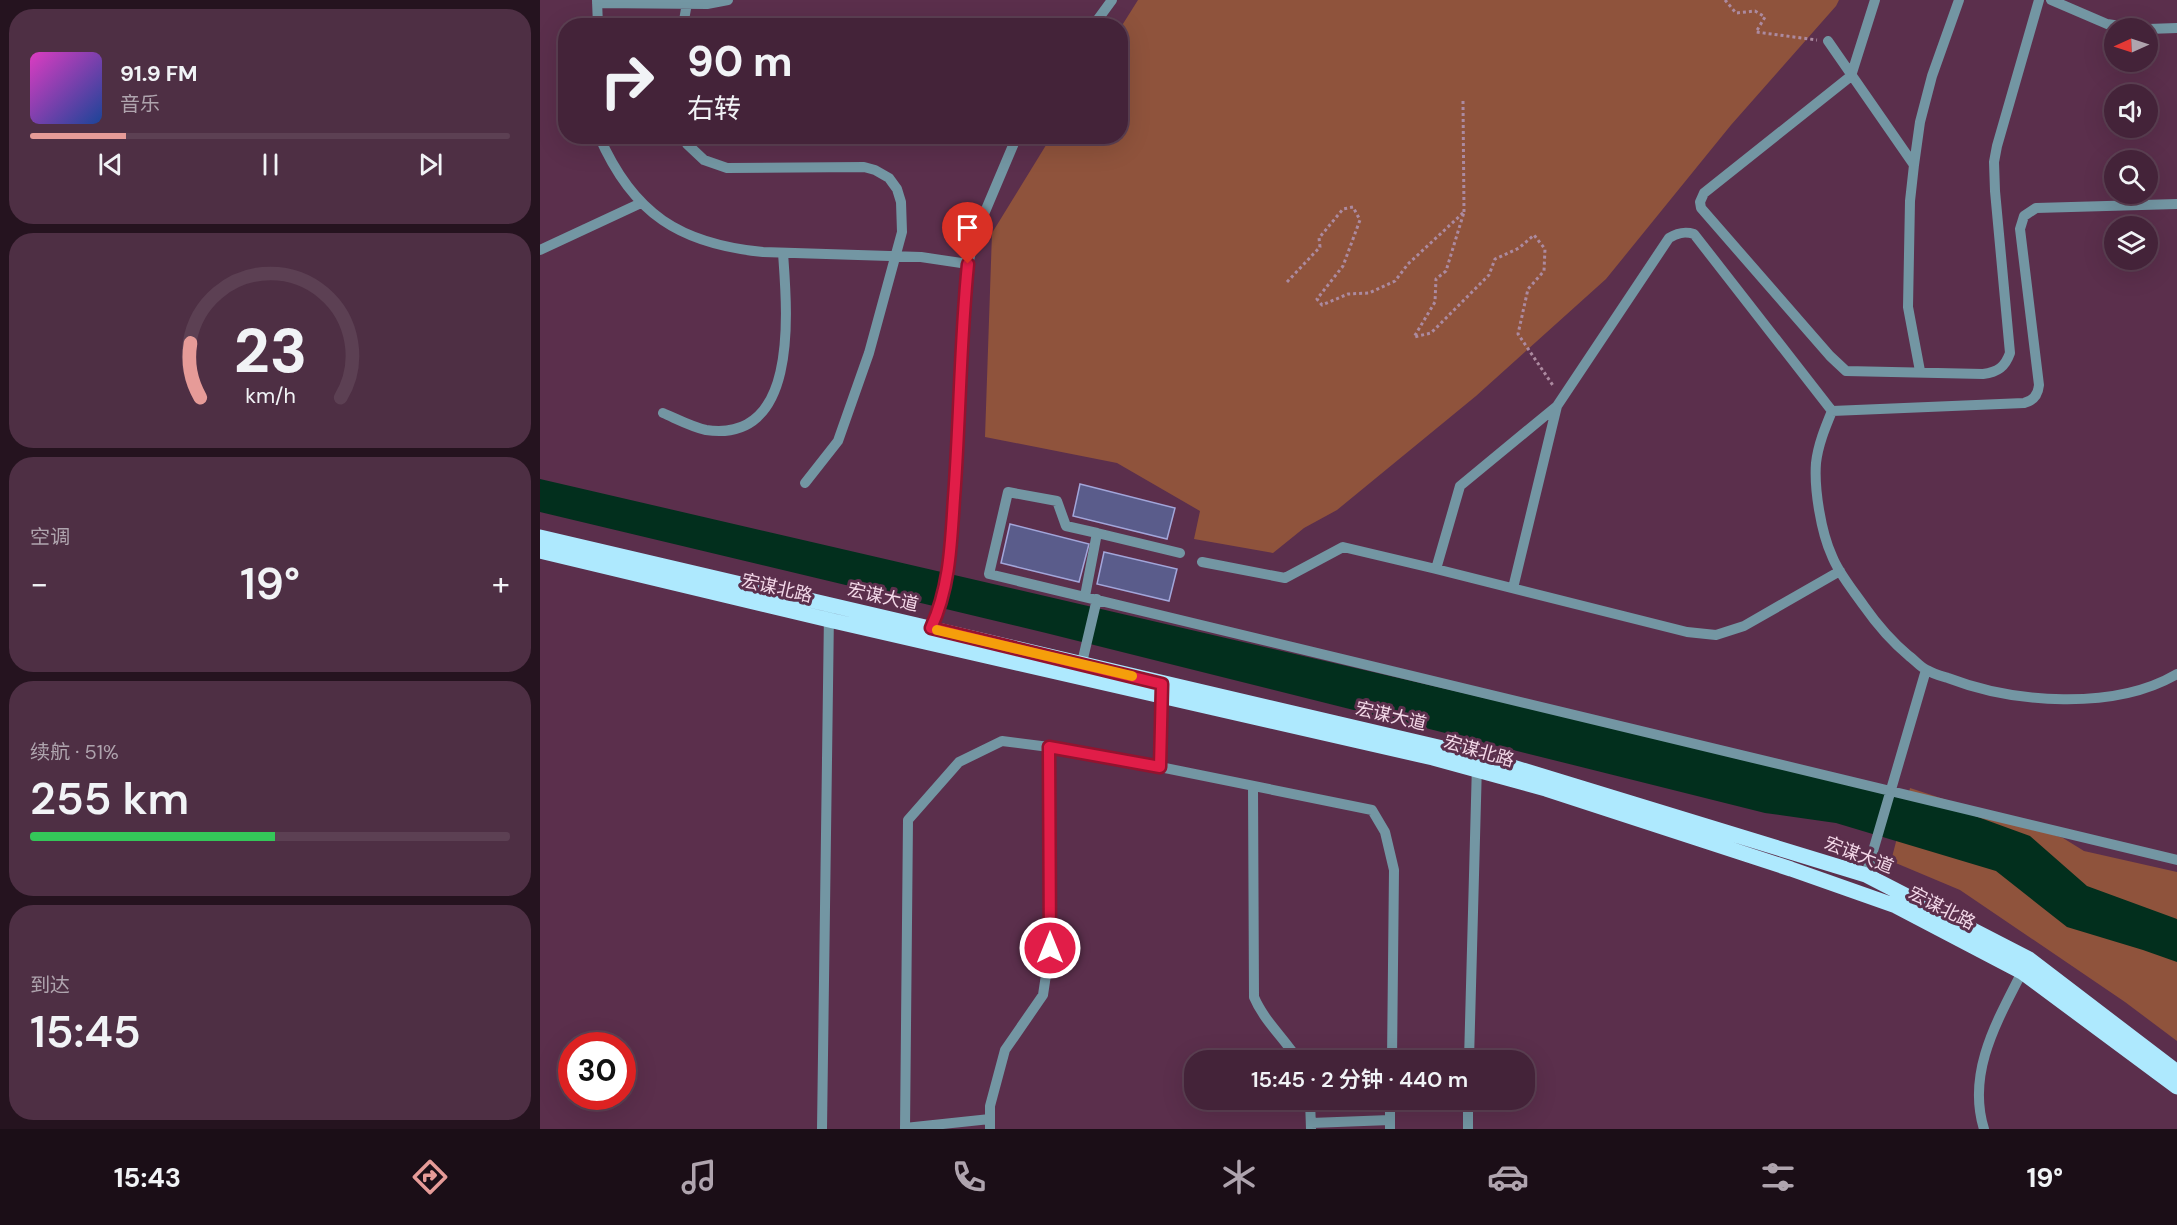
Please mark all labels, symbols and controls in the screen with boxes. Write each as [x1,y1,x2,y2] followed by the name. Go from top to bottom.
[2104,18,2158,72] north arrow
[2104,18,2158,270] map controls
[687,34,793,89] text: 90 m
[588,42,666,120] icon: right
[120,59,198,88] text: 91.9 FM
[2104,84,2158,138] button: sound
[120,91,160,117] text: 音乐
[687,91,741,126] text: 右转
[94,148,127,181] icon: previous
[254,148,287,181] icon: pause
[414,148,447,181] icon: next
[2104,150,2158,204] button: search
[942,202,993,264] pin
[951,211,984,244] icon: arrive
[2104,216,2158,270] button: layers
[233,310,307,391] text: 23
[245,382,295,410] text: km/h
[30,524,70,550] text: 空调
[240,554,300,613] text: 19°
[30,562,48,605] text: −
[492,562,510,605] text: +
[739,568,815,608] street label: 宏谋北路
[845,577,921,617] street label: 宏谋大道
[1353,696,1429,736] street label: 宏谋大道
[1441,730,1517,772] street label: 宏谋北路
[30,739,119,765] text: 续航 · 51%
[30,769,189,828] text: 255 km
[1821,831,1897,879] street label: 宏谋大道
[1904,881,1980,935] street label: 宏谋北路
[1018,916,1082,980] position arrow
[30,972,70,998] text: 到达
[30,1002,141,1061] text: 15:45
[558,1032,636,1110] speed limit sign: 30
[1251,1065,1468,1094] text: 15:45 · 2 分钟 · 440 m
[409,1156,451,1198] icon: directions
[678,1156,720,1198] icon: music
[948,1156,990,1198] icon: phone
[1218,1156,1260,1198] icon: climate
[1487,1156,1529,1198] icon: car
[1757,1156,1799,1198] icon: filters
[114,1160,181,1195] text: 15:43
[2026,1160,2063,1195] text: 19°

